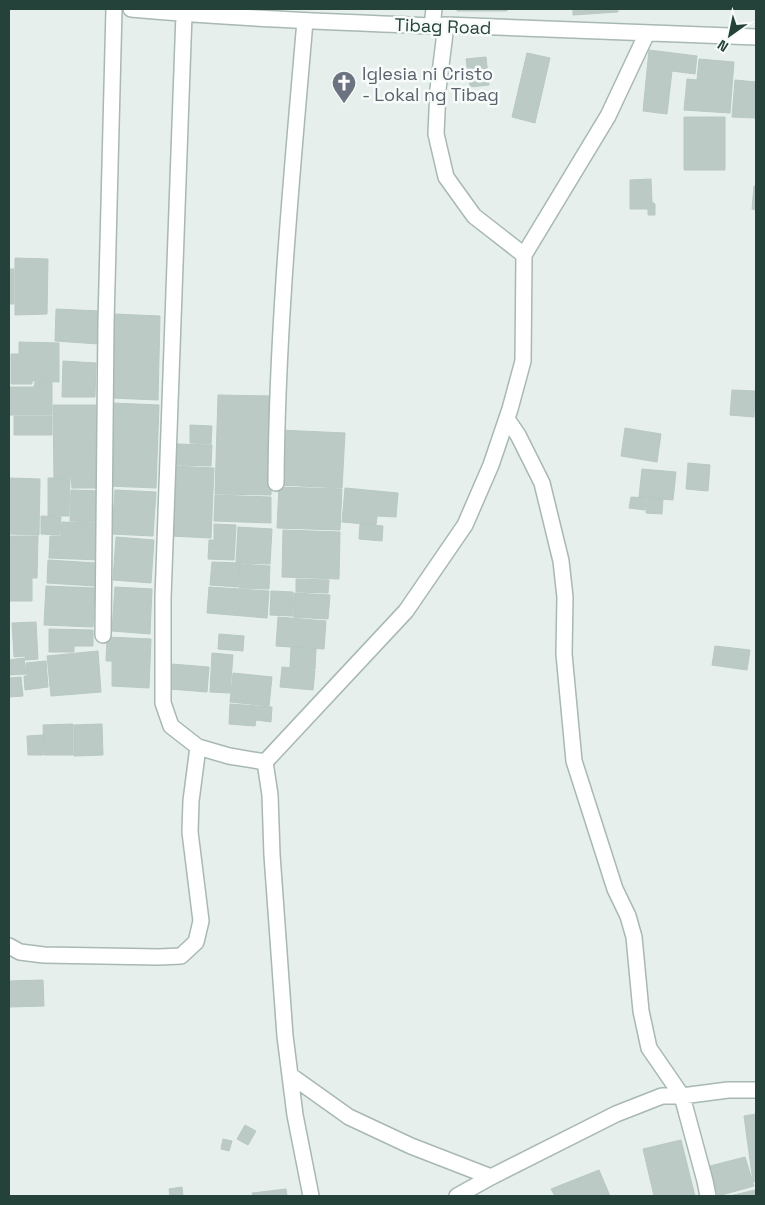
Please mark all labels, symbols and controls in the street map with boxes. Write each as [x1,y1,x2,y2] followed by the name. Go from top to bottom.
[705,10,755,60] north arrow
[394,13,492,39] street label: Tibag Road
[714,36,732,56] text: N
[362,62,499,106] place label: Iglesia ni Cristo - Lokal ng Tibag
[331,70,357,104] church icon: Iglesia ni Cristo - Lokal ng Tibag

